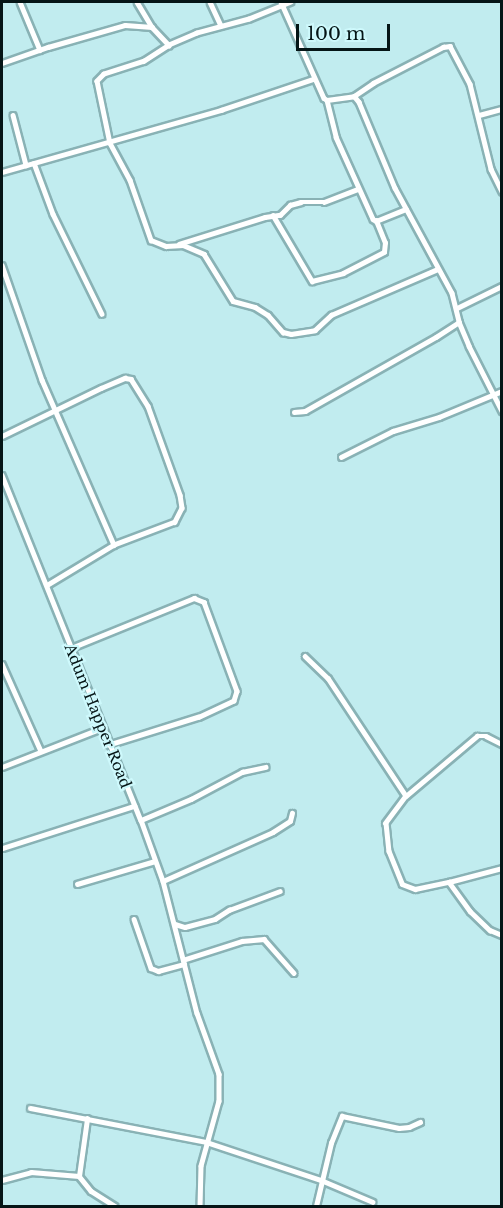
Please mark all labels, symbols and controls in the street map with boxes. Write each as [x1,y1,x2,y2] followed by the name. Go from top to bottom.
[299,12,394,50] scale bar
[307,23,365,45] text: 100 m
[61,641,135,791] street label: Adum Happer Road

